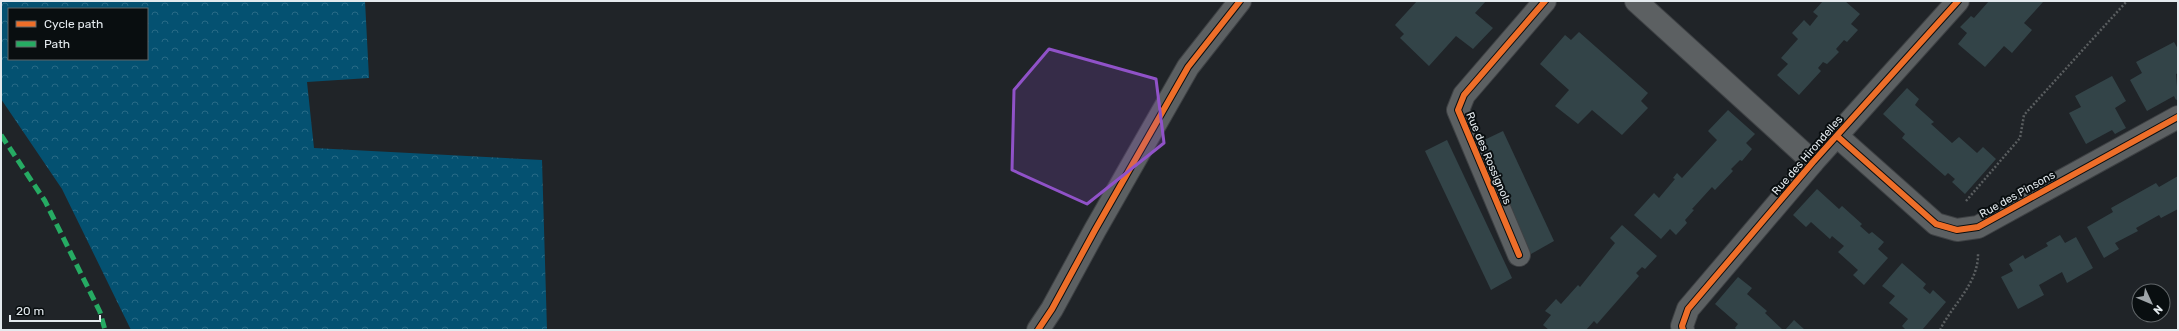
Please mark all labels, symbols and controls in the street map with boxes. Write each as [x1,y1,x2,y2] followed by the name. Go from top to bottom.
[8,8,148,60] legend
[44,17,103,31] text: Cycle path
[44,37,70,51] text: Path
[1463,110,1514,207] street label: Rue des Rossignols
[1769,113,1846,198] street label: Rue des Hirondelles
[1977,168,2058,221] street label: Rue des Pinsons
[2131,283,2171,323] north arrow
[10,297,100,323] scale bar
[2150,302,2165,317] text: N
[16,304,44,318] text: 20 m

